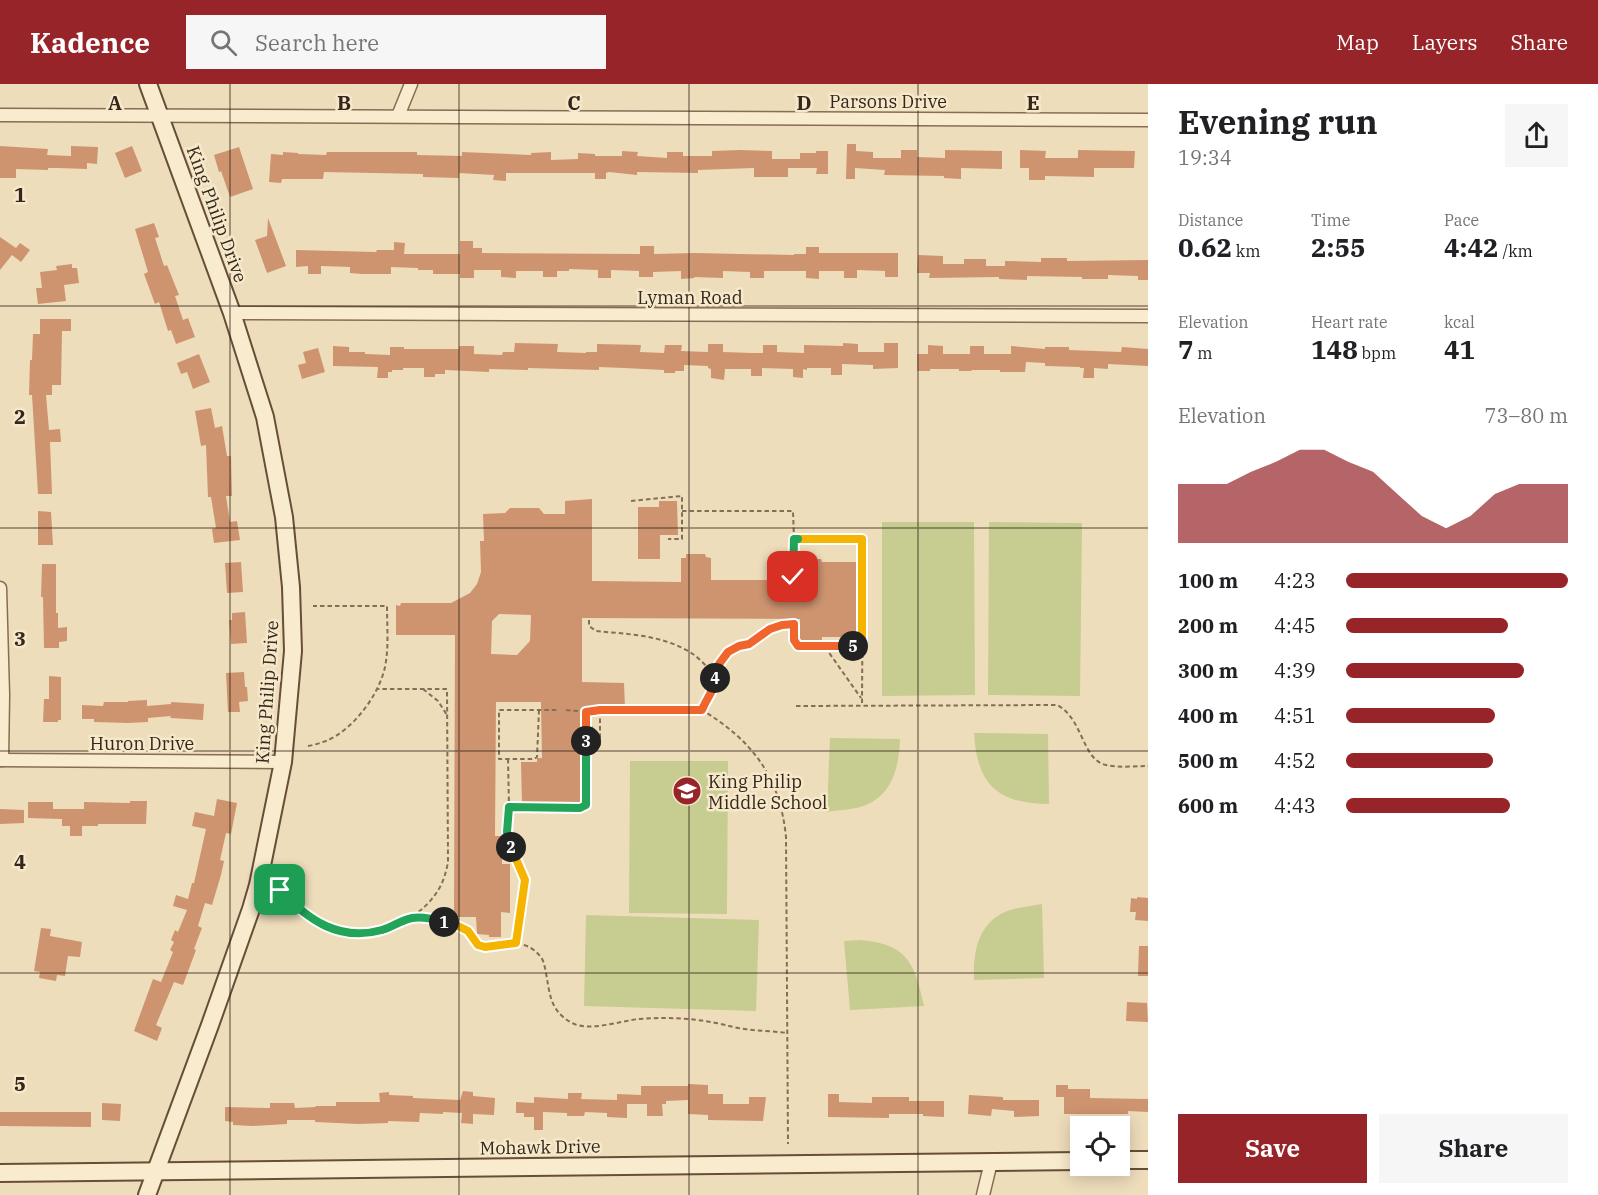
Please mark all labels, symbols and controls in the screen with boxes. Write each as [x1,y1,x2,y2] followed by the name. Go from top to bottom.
[186,15,606,69] search box
[30,24,150,61] text: Kadence
[207,26,240,59] icon: search
[255,28,379,57] text: Search here
[1336,28,1379,56] text: Map
[1412,28,1478,56] text: Layers
[1511,28,1568,56] text: Share
[108,89,122,116] text: A
[337,89,351,116] text: B
[567,89,581,116] text: C
[796,89,812,116] text: D
[1026,89,1040,116] text: E
[829,90,947,113] street label: Parsons Drive
[1178,100,1378,143] text: Evening run
[1505,104,1568,167] button: share
[182,143,252,285] street label: King Philip Drive
[1178,144,1232,171] text: 19:34
[14,181,26,208] text: 1
[1178,210,1243,230] text: Distance
[1311,210,1350,230] text: Time
[1444,210,1479,230] text: Pace
[1178,230,1232,264] text: 0.62
[1311,230,1366,264] text: 2:55
[1444,230,1499,264] text: 4:42
[1232,241,1260,261] text: km
[1499,241,1533,261] text: /km
[637,286,743,309] street label: Lyman Road
[1178,312,1248,332] text: Elevation
[1311,312,1388,332] text: Heart rate
[1444,312,1475,332] text: kcal
[1178,332,1194,366] text: 7
[1311,332,1358,366] text: 148
[1444,332,1475,366] text: 41
[1194,343,1213,363] text: m
[1358,343,1396,363] text: bpm
[1178,402,1266,429] text: Elevation
[1485,402,1568,429] text: 73–80 m
[14,403,26,430] text: 2
[767,551,818,602] pin
[776,560,809,593] icon: check
[1178,567,1238,594] text: 100 m
[1274,567,1316,594] text: 4:23
[1178,612,1238,639] text: 200 m
[1274,612,1316,639] text: 4:45
[251,620,283,764] street label: King Philip Drive
[14,625,26,652] text: 3
[838,631,868,661] pin: 5
[848,636,858,656] text: 5
[1178,657,1238,684] text: 300 m
[1274,657,1316,684] text: 4:39
[700,663,730,693] pin: 4
[710,668,720,688] text: 4
[1178,702,1238,729] text: 400 m
[1274,702,1316,729] text: 4:51
[571,726,601,756] pin: 3
[581,731,591,751] text: 3
[90,732,194,755] street label: Huron Drive
[1178,747,1238,774] text: 500 m
[1274,747,1316,774] text: 4:52
[708,770,827,814] place label: King Philip Middle School
[671,775,703,807] school or university icon: King Philip Middle School
[1178,792,1238,819] text: 600 m
[1274,792,1316,819] text: 4:43
[496,832,526,862] pin: 2
[506,837,516,857] text: 2
[14,848,26,875] text: 4
[254,864,305,915] pin
[263,873,296,906] icon: arrive
[429,907,459,937] pin: 1
[439,912,449,932] text: 1
[14,1070,26,1097] text: 5
[1178,1114,1367,1183] button: Save
[1379,1114,1568,1183] button: Share
[1070,1116,1130,1176] map controls
[1070,1116,1130,1176] button: locate
[479,1134,601,1160] street label: Mohawk Drive

